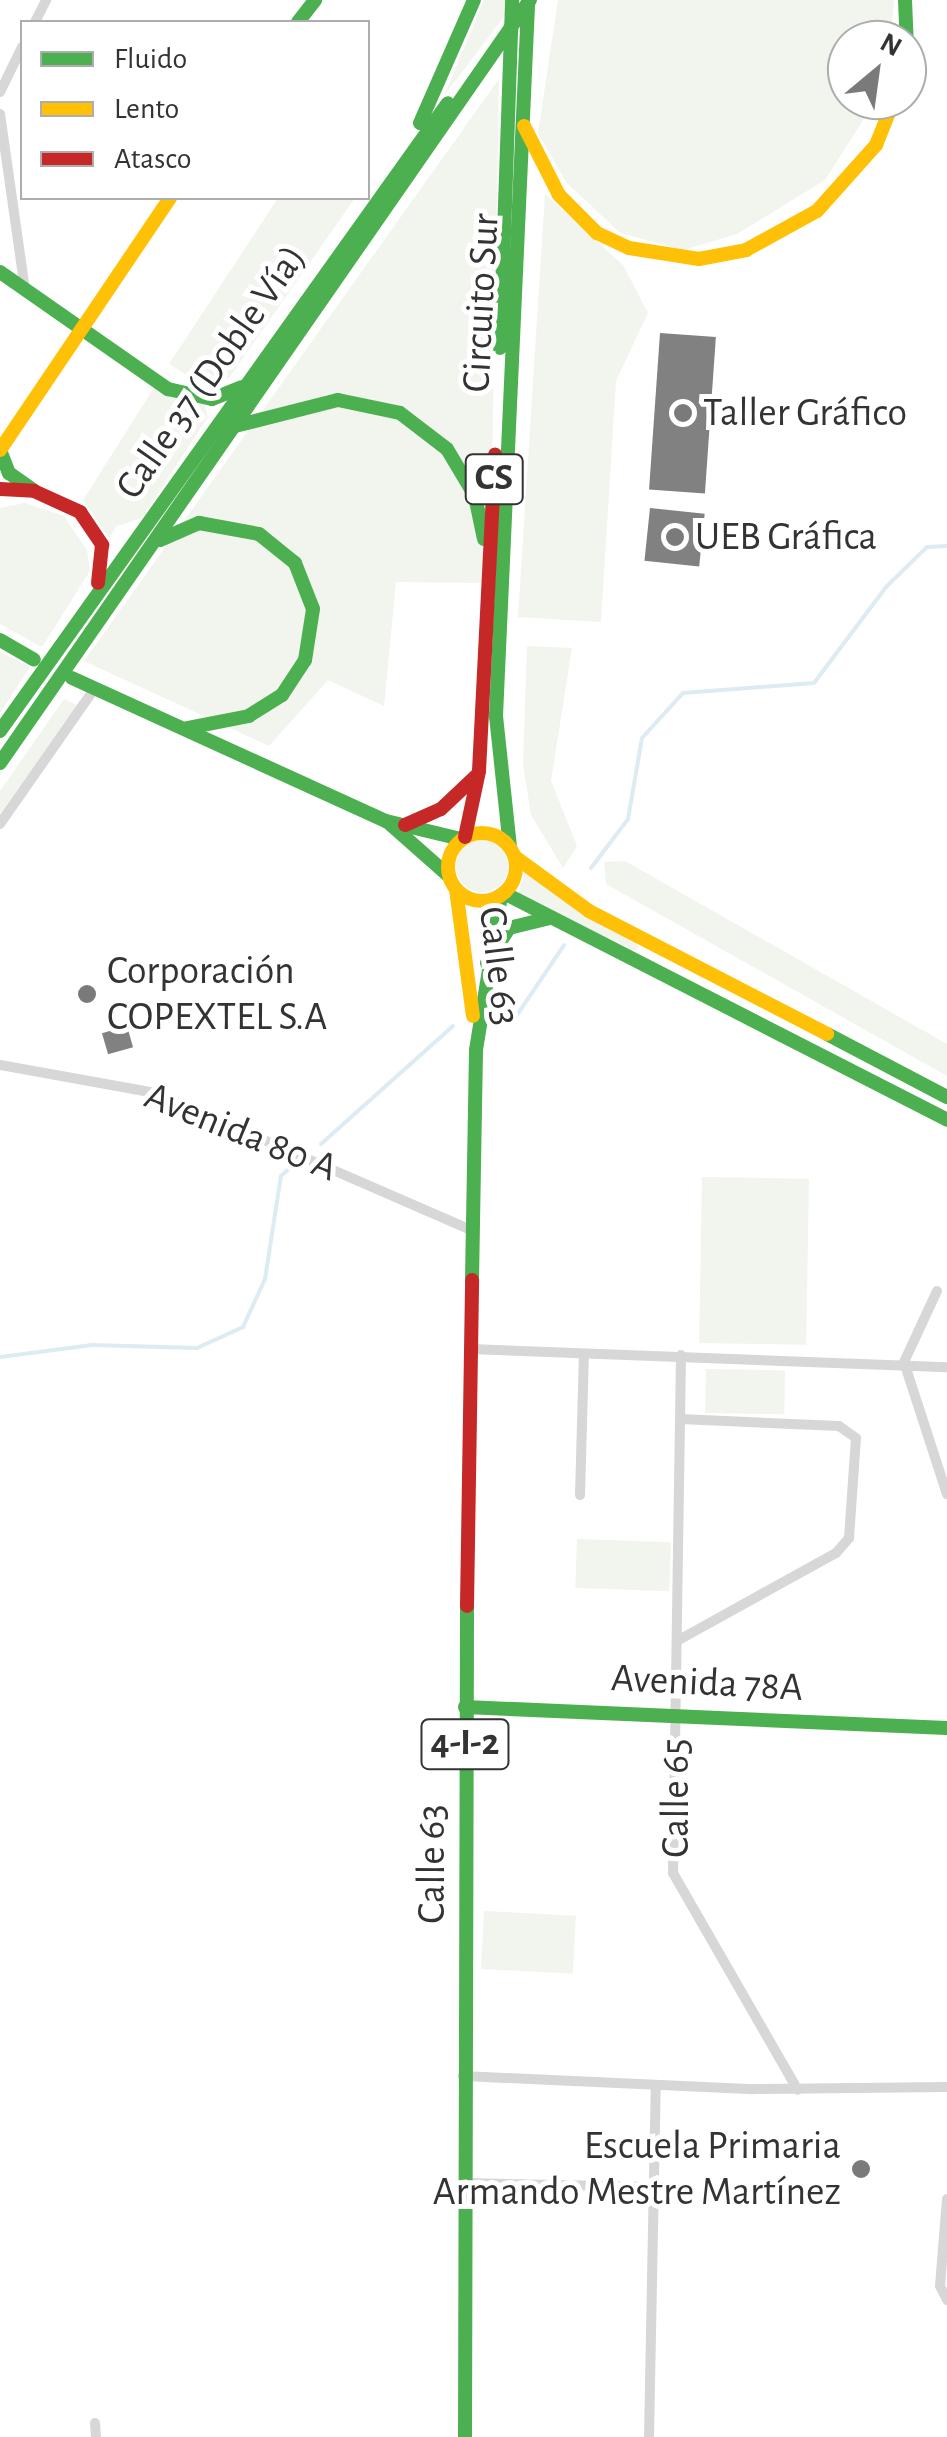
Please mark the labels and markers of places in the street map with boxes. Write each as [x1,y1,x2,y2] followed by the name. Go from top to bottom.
[703,389,907,437] place label: Taller Gráfico
[672,402,694,424] marker: Taller Gráfico
[695,513,877,561] place label: UEB Gráfica
[664,526,686,548] marker: UEB Gráfica
[107,947,327,1041] place label: Corporación COPEXTEL S.A
[76,983,98,1005] marker: Corporación COPEXTEL S.A
[433,2122,841,2216] place label: Escuela Primaria Armando Mestre Martínez
[850,2158,872,2180] marker: Escuela Primaria Armando Mestre Martínez

